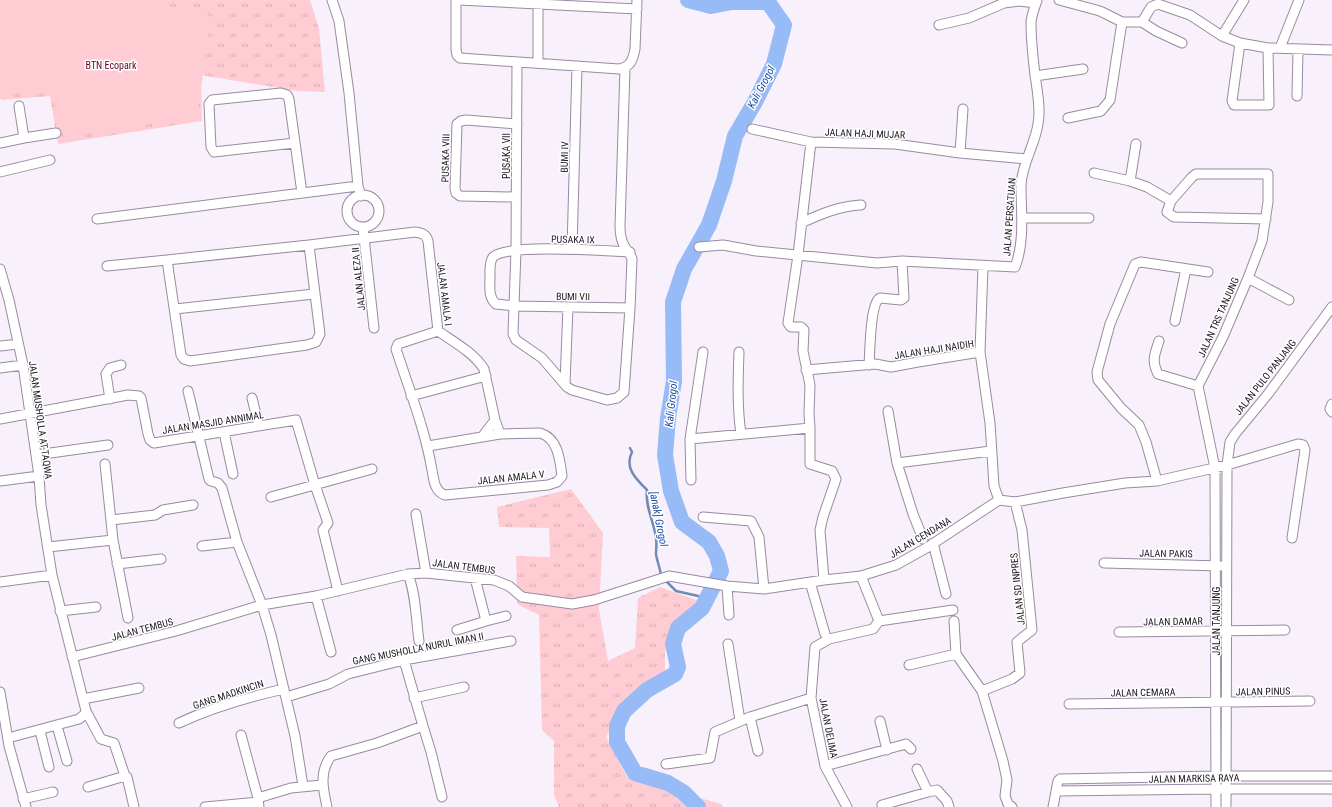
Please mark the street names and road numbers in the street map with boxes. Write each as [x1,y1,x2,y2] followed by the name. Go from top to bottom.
[825,127,906,140] street label: JALAN HAJI MUJAR
[501,133,512,179] street label: PUSAKA VII
[440,134,451,182] street label: PUSAKA VIII
[559,141,570,173] street label: BUMI IV
[1001,178,1018,257] street label: JALAN PERSATUAN
[551,234,595,245] street label: PUSAKA IX
[350,247,367,311] street label: JALAN ALEZA II
[435,262,454,327] street label: JALAN AMALA I
[1196,275,1241,359] street label: JALAN TRS TANJUNG
[556,291,590,302] street label: BUMI VII
[1232,337,1298,417] street label: JALAN PULO PANJANG
[894,338,975,361] street label: JALAN HAJI NAIDIH
[27,360,54,480] street label: JALAN MUSHOLLA AT-TAQWA
[162,409,265,436] street label: JALAN MASJID ANNIMAL
[477,468,545,486] street label: JALAN AMALA V
[887,515,953,560] street label: JALAN CENDANA
[1139,548,1193,559] street label: JALAN PAKIS
[1008,552,1027,626] street label: JALAN SD INPRES
[432,557,496,576] street label: JALAN TEMBUS
[1211,587,1222,655] street label: JALAN TANJUNG
[1143,615,1204,628] street label: JALAN DAMAR
[110,616,174,643] street label: JALAN TEMBUS
[352,630,485,667] street label: GANG MUSHOLLA NURUL IMAN II
[191,678,265,711] street label: GANG MADKINCIN
[1111,686,1176,699] street label: JALAN CEMARA
[1236,686,1290,697] street label: JALAN PINUS
[817,697,840,759] street label: JALAN DELIMA
[1149,772,1240,785] street label: JALAN MARKISA RAYA

